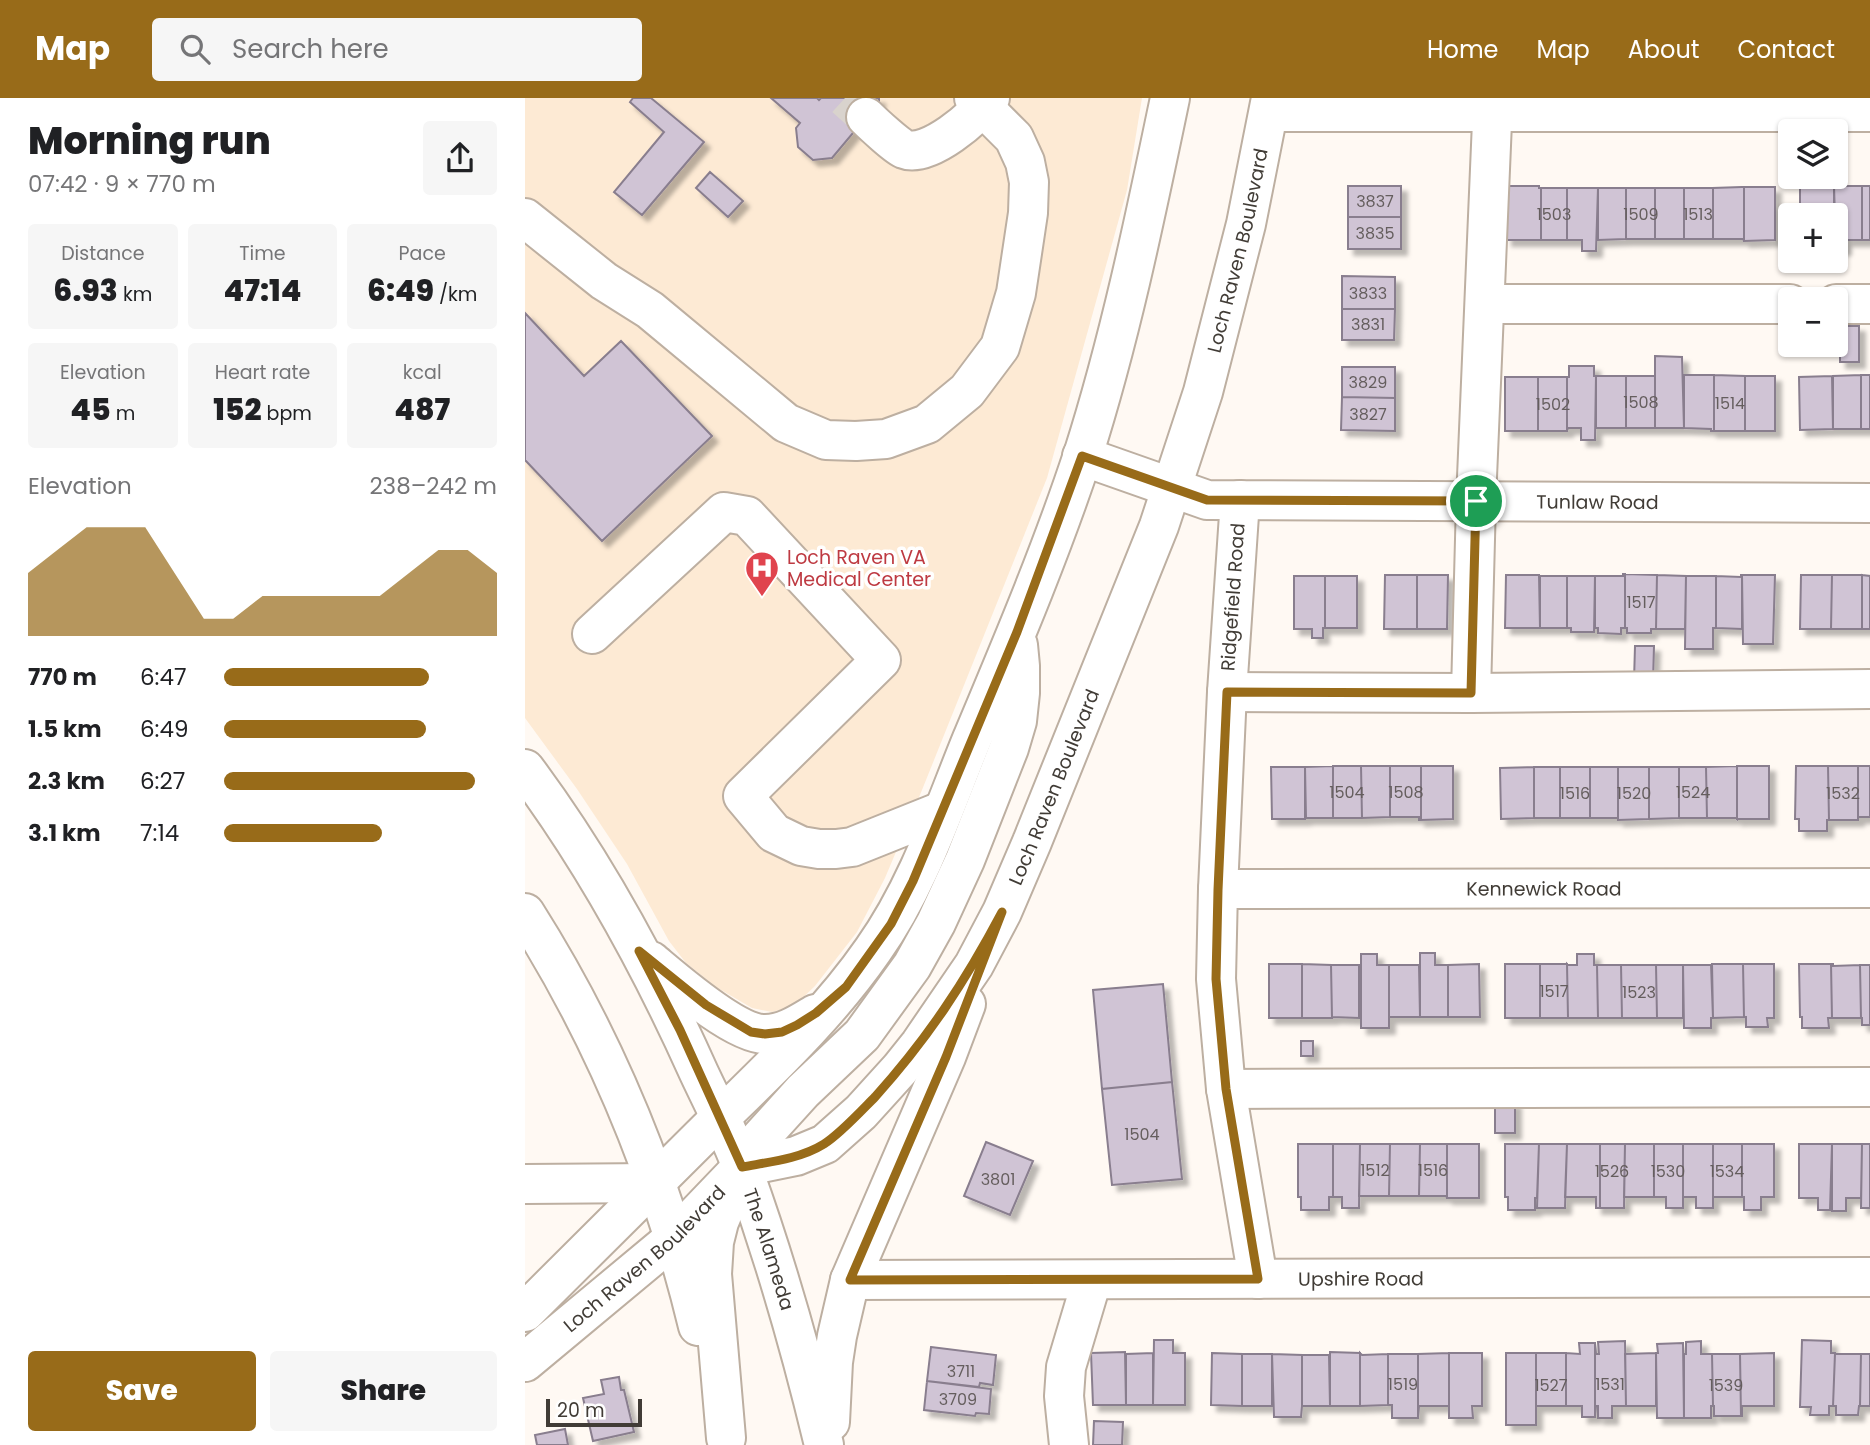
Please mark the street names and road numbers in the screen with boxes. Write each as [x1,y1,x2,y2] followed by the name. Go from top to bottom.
[1200,146,1274,356] street label: Loch Raven Boulevard
[1536,488,1659,516] street label: Tunlaw Road
[1214,522,1252,672] street label: Ridgefield Road
[1002,685,1106,889] street label: Loch Raven Boulevard
[1466,875,1622,902] street label: Kennewick Road
[557,1179,731,1338] street label: Loch Raven Boulevard
[737,1184,801,1314] street label: The Alameda
[1298,1265,1424,1292] street label: Upshire Road

